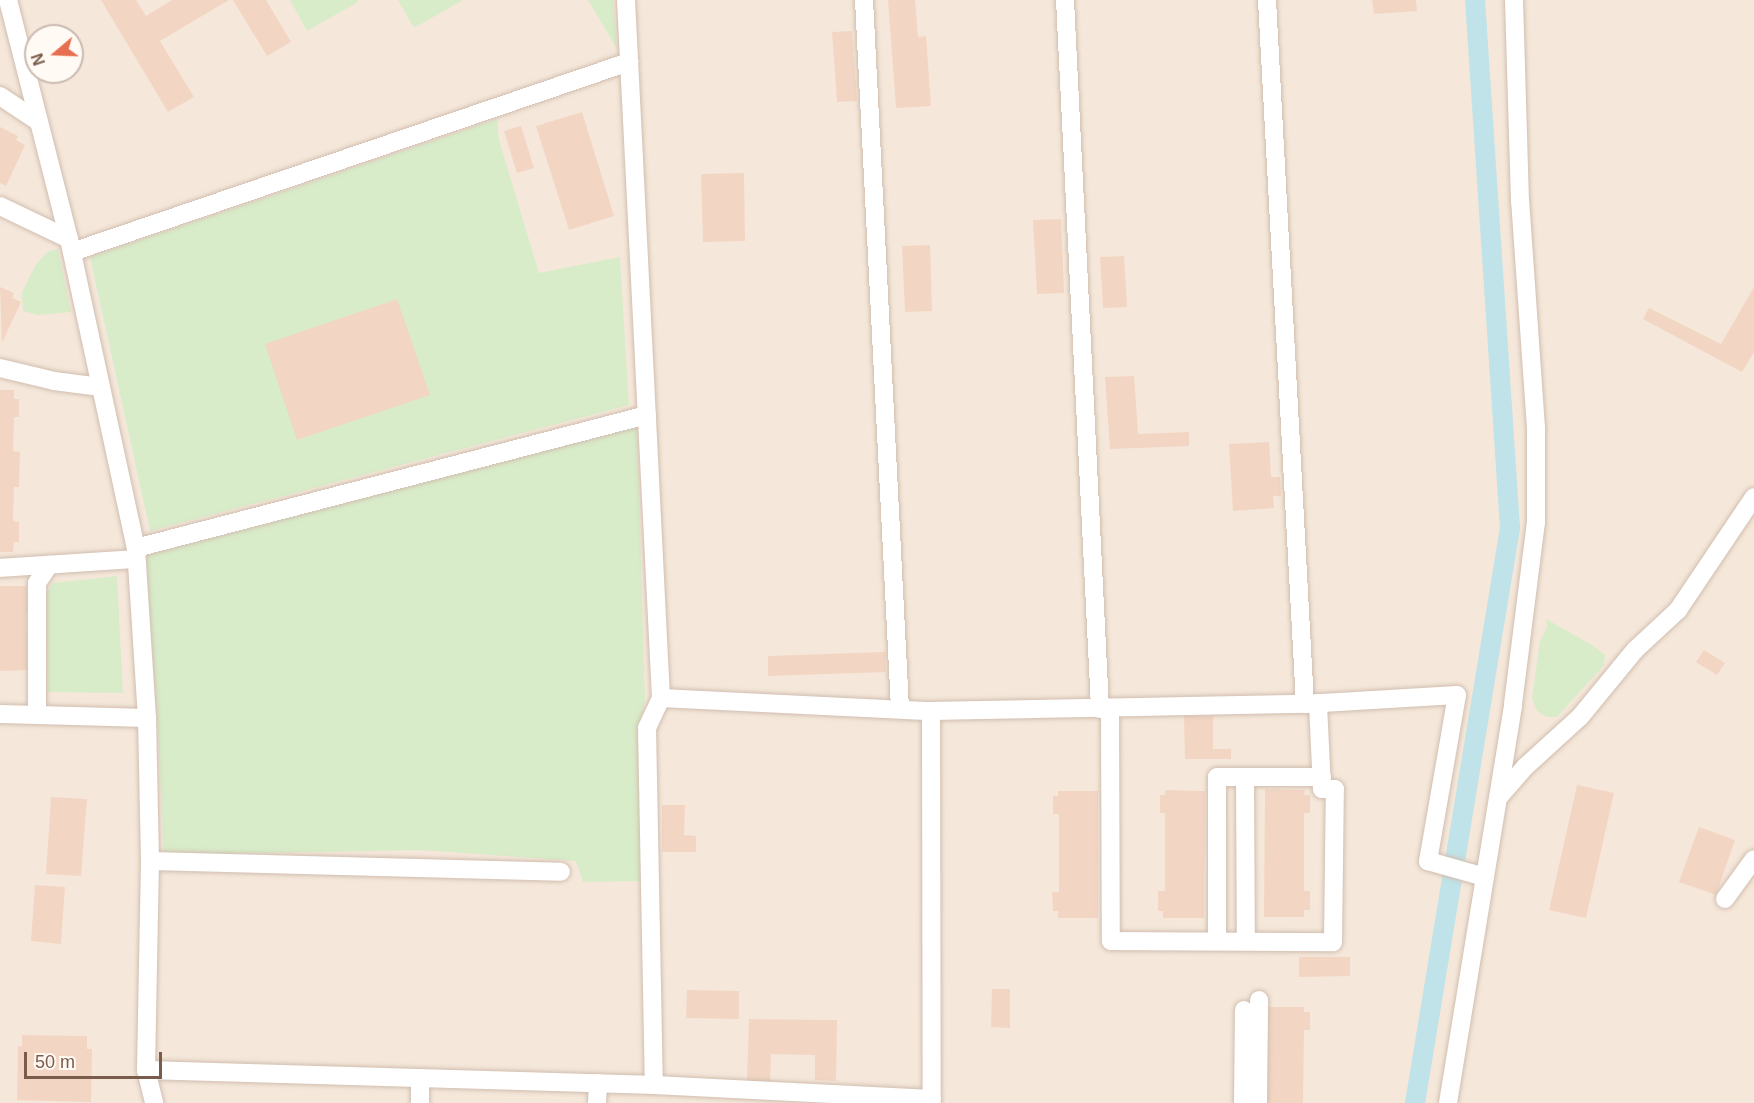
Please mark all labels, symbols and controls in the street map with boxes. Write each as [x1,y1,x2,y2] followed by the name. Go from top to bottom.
[24,24,84,84] north arrow
[28,51,48,68] text: N
[27,1040,165,1078] scale bar
[35,1052,75,1072] text: 50 m

